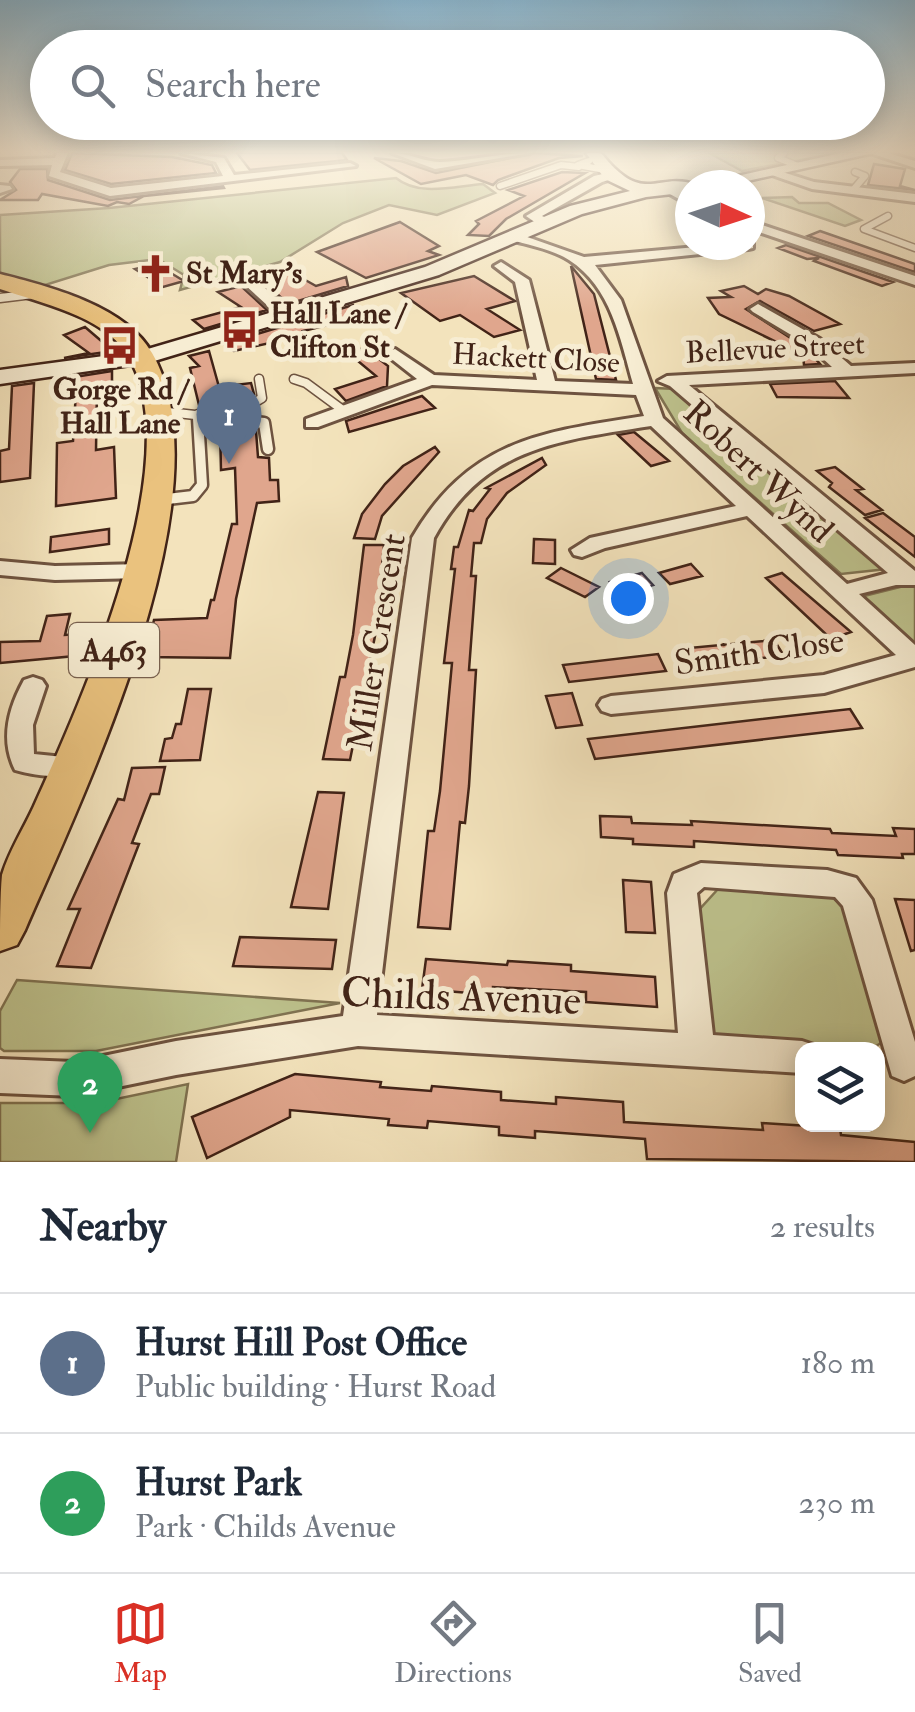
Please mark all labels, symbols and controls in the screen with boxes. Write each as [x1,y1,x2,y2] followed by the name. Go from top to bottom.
[30,30,885,140] search box
[65,58,120,113] icon: search
[145,61,321,109] text: Search here
[675,170,765,260] north arrow
[135,252,177,294] church icon: St Mary's
[186,255,302,292] place label: St Mary's
[270,295,408,366] place label: Hall Lane / Clifton St
[219,309,261,351] bus stop icon: Hall Lane / Clifton St
[99,324,141,366] bus stop icon: Gorge Rd / Hall Lane
[684,325,866,372] street label: Bellevue Street
[451,336,621,381] street label: Hackett Close
[53,371,190,442] place label: Gorge Rd / Hall Lane
[196,382,262,464] pin: 1
[674,391,843,553] street label: Robert Wynd
[338,531,416,754] street label: Miller Crescent
[603,573,654,624] your location
[672,618,847,686] street label: Smith Close
[69,623,159,677] road number: A463
[340,967,582,1027] street label: Childs Avenue
[795,1042,885,1132] map controls
[795,1042,885,1132] button: layers
[58,1050,122,1133] pin: 2
[40,1201,166,1253] text: Nearby
[770,1207,875,1247] text: 2 results
[135,1319,467,1367] text: Hurst Hill Post Office
[67,1343,78,1383] text: 1
[801,1343,875,1383] text: 180 m
[135,1367,496,1407] text: Public building · Hurst Road
[135,1459,302,1507] text: Hurst Park
[64,1483,81,1523] text: 2
[799,1483,875,1523] text: 230 m
[135,1507,396,1547] text: Park · Childs Avenue
[113,1596,168,1691] tab: Map
[394,1596,512,1691] tab: Directions
[738,1596,802,1691] tab: Saved

